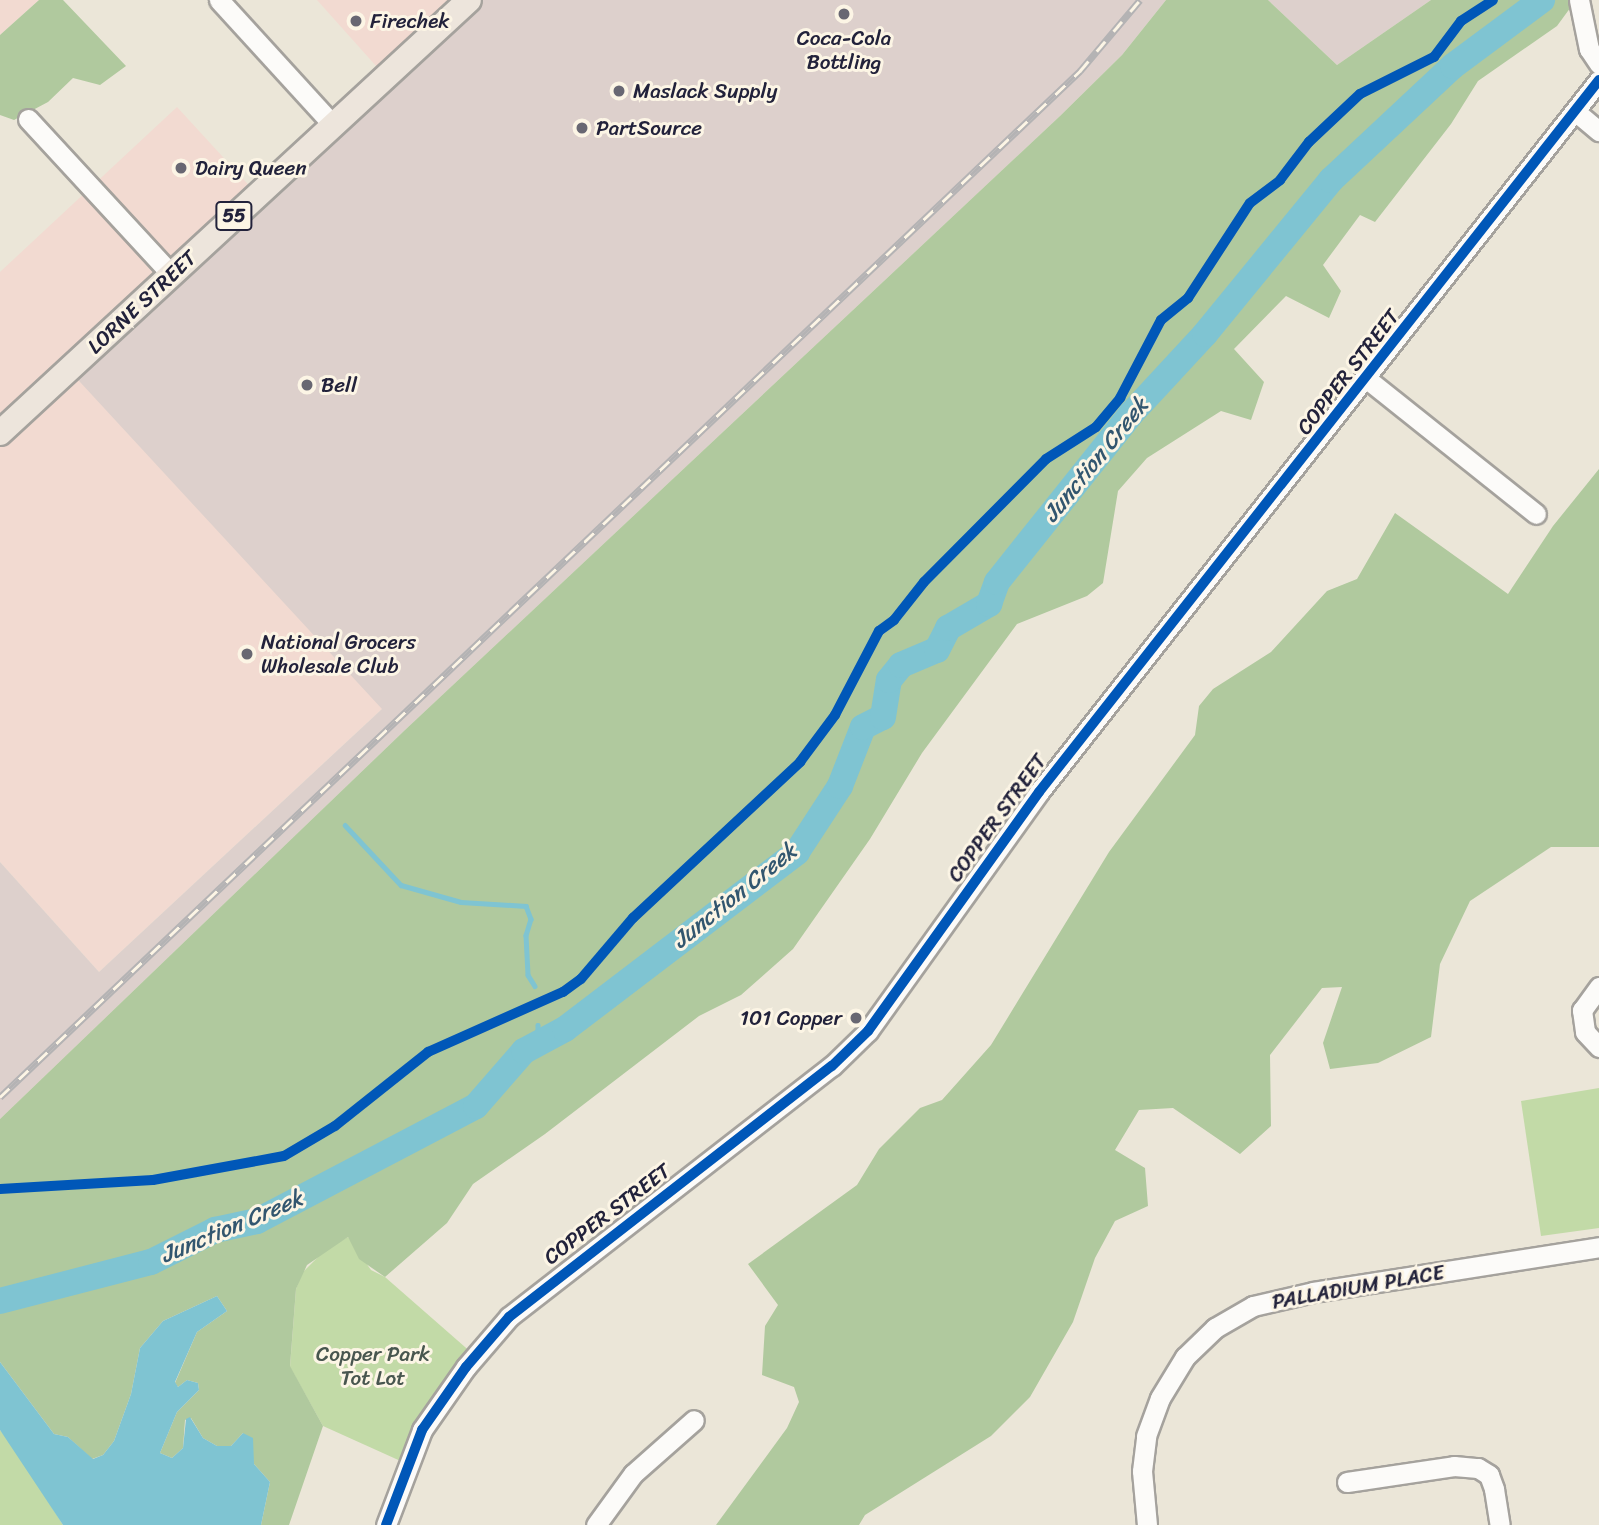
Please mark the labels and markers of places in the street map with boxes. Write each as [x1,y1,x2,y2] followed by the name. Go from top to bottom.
[836,6,852,22] marker: Coca-Cola Bottling
[370,8,449,34] place label: Firechek
[348,13,364,29] marker: Firechek
[797,25,891,75] place label: Coca-Cola Bottling
[633,78,777,104] place label: Maslack Supply
[611,83,627,99] marker: Maslack Supply
[596,115,702,141] place label: PartSource
[574,120,590,136] marker: PartSource
[195,155,306,181] place label: Dairy Queen
[173,160,189,176] marker: Dairy Queen
[321,372,357,398] place label: Bell
[299,377,315,393] marker: Bell
[261,629,417,679] place label: National Grocers Wholesale Club
[239,646,255,662] marker: National Grocers Wholesale Club
[740,1005,842,1031] place label: 101 Copper
[848,1010,864,1026] marker: 101 Copper

